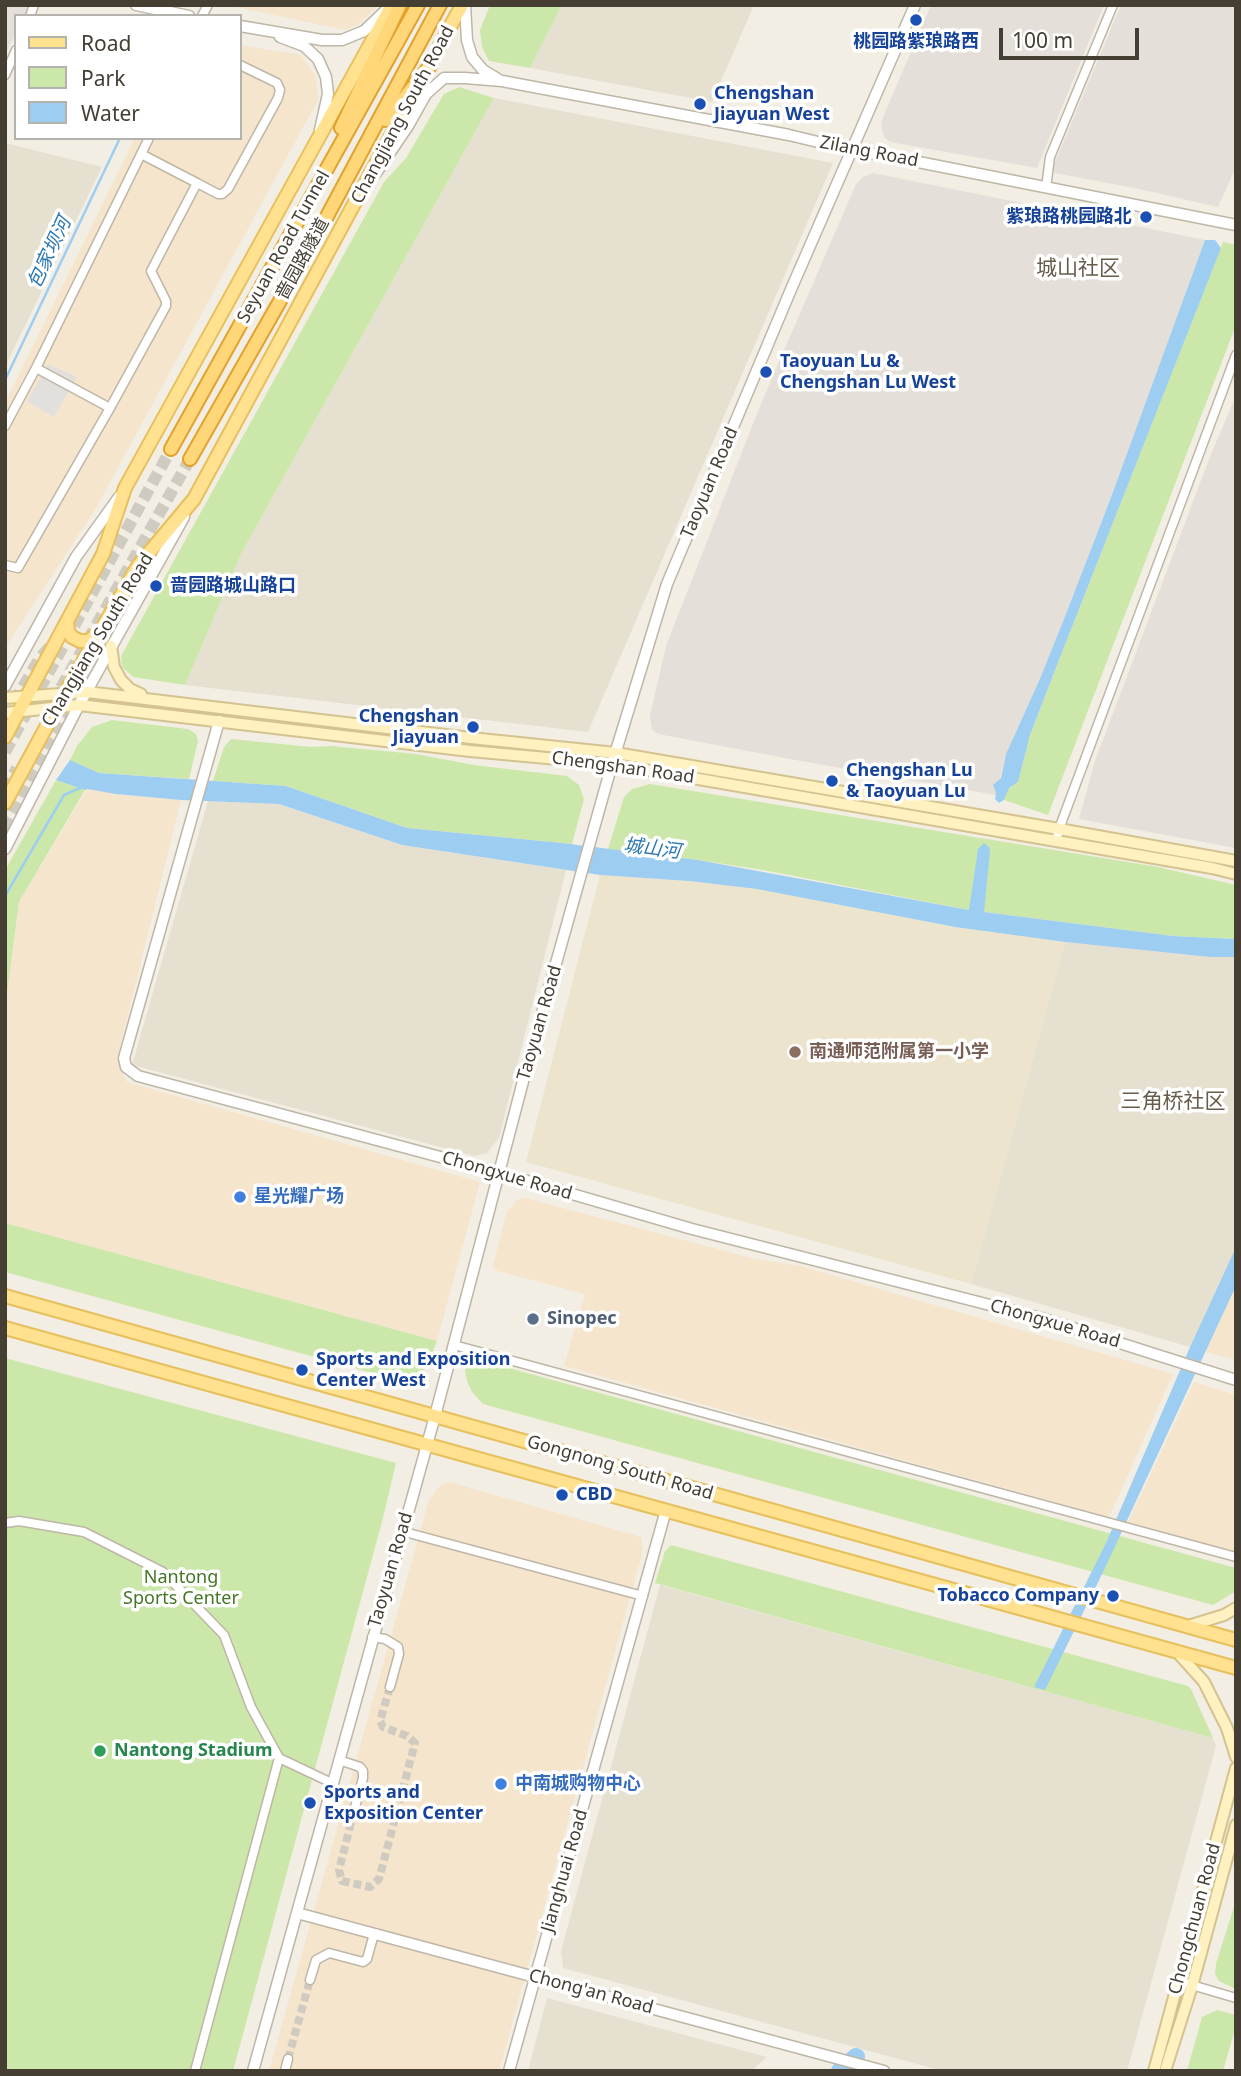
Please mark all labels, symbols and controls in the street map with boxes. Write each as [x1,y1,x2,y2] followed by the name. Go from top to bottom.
[908,12,924,28] marker: 桃园路紫琅路西
[14,14,242,140] legend
[1003,14,1143,58] scale bar
[347,22,459,208] street label: Changjiang South Road
[1012,26,1073,54] text: 100 m
[81,29,131,57] text: Road
[853,31,979,53] place label: 桃园路紫琅路西
[81,64,125,92] text: Park
[714,83,830,126] place label: Chengshan Jiayuan West
[692,96,708,112] marker: Chengshan Jiayuan West
[81,99,140,127] text: Water
[818,132,920,172] street label: Zilang Road
[233,167,335,327] street label: Seyuan Road Tunnel
[1006,206,1132,228] place label: 紫琅路桃园路北
[1138,209,1154,225] marker: 紫琅路桃园路北
[24,214,76,292] water label: 包家坝河
[272,214,334,304] street label: 啬园路隧道
[1036,256,1120,282] district label: 城山社区
[780,351,956,394] place label: Taoyuan Lu & Chengshan Lu West
[758,364,774,380] marker: Taoyuan Lu & Chengshan Lu West
[677,424,743,542] street label: Taoyuan Road
[38,549,158,731] street label: Changjiang South Road
[170,575,296,597] place label: 啬园路城山路口
[148,578,164,594] marker: 啬园路城山路口
[359,706,459,748] place label: Chengshan Jiayuan
[465,719,481,735] marker: Chengshan Jiayuan
[550,747,696,789] street label: Chengshan Road
[846,760,973,802] place label: Chengshan Lu & Taoyuan Lu
[824,773,840,789] marker: Chengshan Lu & Taoyuan Lu
[622,834,682,864] water label: 城山河
[513,963,567,1083] street label: Taoyuan Road
[809,1041,989,1063] place label: 南通师范附属第一小学
[787,1044,803,1060] marker: 南通师范附属第一小学
[1121,1089,1225,1115] district label: 三角桥社区
[439,1147,575,1205] street label: Chongxue Road
[254,1186,344,1208] place label: 星光耀广场
[232,1189,248,1205] marker: 星光耀广场
[987,1295,1123,1353] street label: Chongxue Road
[547,1308,617,1330] place label: Sinopec
[525,1311,541,1327] marker: Sinopec
[316,1349,510,1392] place label: Sports and Exposition Center West
[294,1362,310,1378] marker: Sports and Exposition Center West
[524,1431,716,1505] street label: Gongnong South Road
[576,1484,613,1506] place label: CBD
[554,1487,570,1503] marker: CBD
[364,1510,418,1630] street label: Taoyuan Road
[123,1567,239,1610] park label: Nantong Sports Center
[937,1585,1099,1607] place label: Tobacco Company
[1105,1588,1121,1604] marker: Tobacco Company
[114,1740,272,1762] place label: Nantong Stadium
[92,1743,108,1759] marker: Nantong Stadium
[515,1773,641,1795] place label: 中南城购物中心
[493,1776,509,1792] marker: 中南城购物中心
[324,1782,483,1825] place label: Sports and Exposition Center
[302,1795,318,1811] marker: Sports and Exposition Center
[537,1807,593,1935] street label: Jianghuai Road
[1164,1841,1226,1997] street label: Chongchuan Road
[526,1965,656,2019] street label: Chong'an Road

